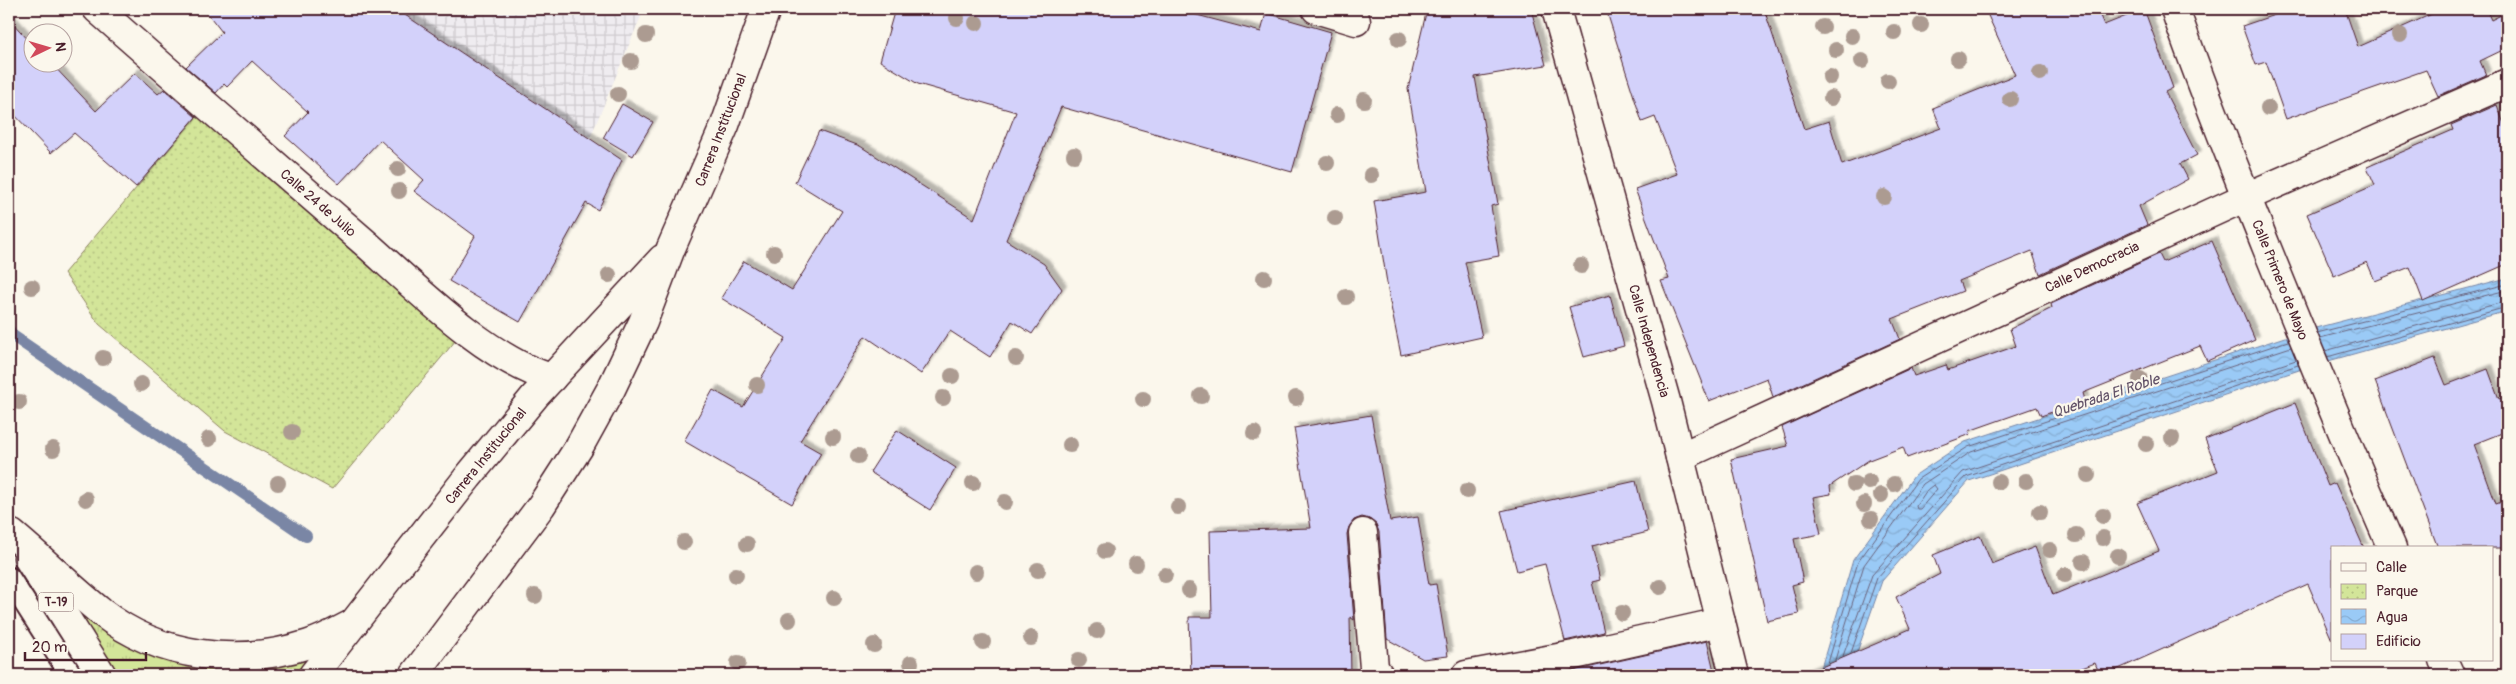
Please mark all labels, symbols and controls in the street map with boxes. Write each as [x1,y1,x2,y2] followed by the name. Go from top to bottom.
[22,22,72,72] north arrow
[52,41,69,52] text: N
[692,71,750,189] street label: Carrera Institucional
[277,165,360,241] street label: Calle 24 de Julio
[2248,217,2312,343] street label: Calle Primero de Mayo
[2042,238,2142,296] street label: Calle Democracia
[1625,283,1673,399] street label: Calle Independencia
[2050,369,2163,422] water label: Quebrada El Roble
[442,404,530,508] street label: Carrera Institucional
[2331,546,2494,662] legend
[2376,558,2407,577] text: Calle
[2376,582,2419,601] text: Parque
[38,592,74,612] road number: T-19
[2376,608,2408,627] text: Agua
[25,629,146,661] scale bar
[2376,632,2421,651] text: Edificio
[32,638,67,657] text: 20 m

